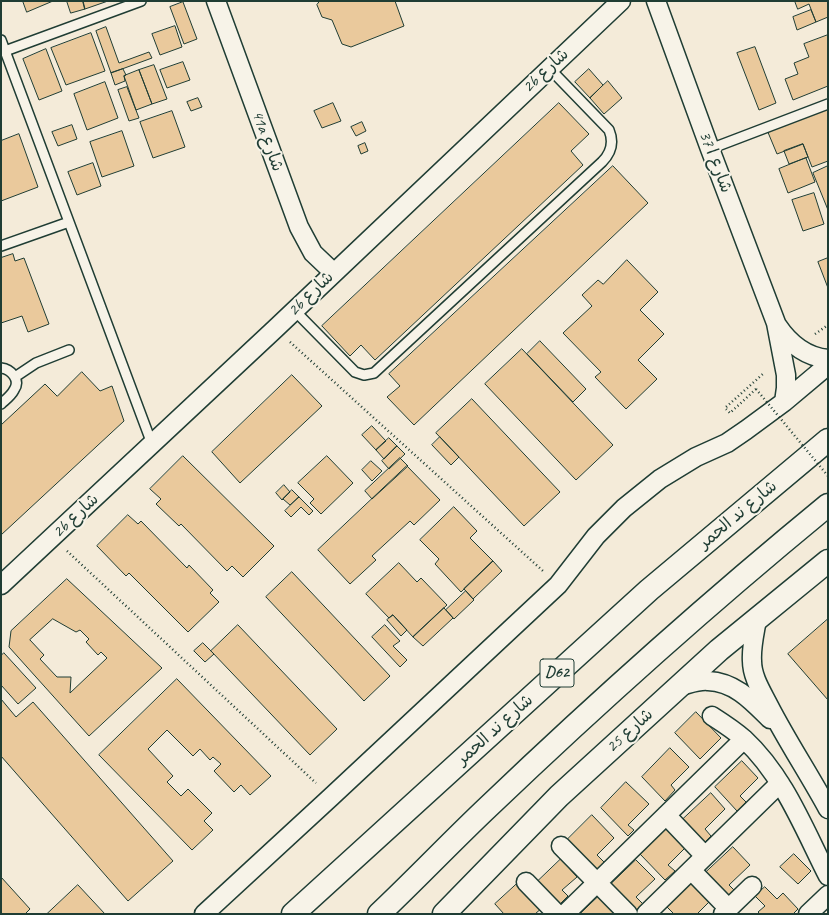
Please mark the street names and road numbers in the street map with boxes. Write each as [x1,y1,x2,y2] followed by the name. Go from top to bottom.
[519,44,573,98] street label: 2b شارع
[247,108,287,174] street label: 41a شارع
[694,128,736,196] street label: شارع ا 37
[284,267,338,321] street label: 2b شارع
[695,476,781,554] street label: شارع ند الحمر
[49,489,103,543] street label: 2b شارع
[540,659,574,687] road number: D62
[452,690,538,770] street label: شارع ند الحمر
[602,705,658,757] street label: شارع 25

